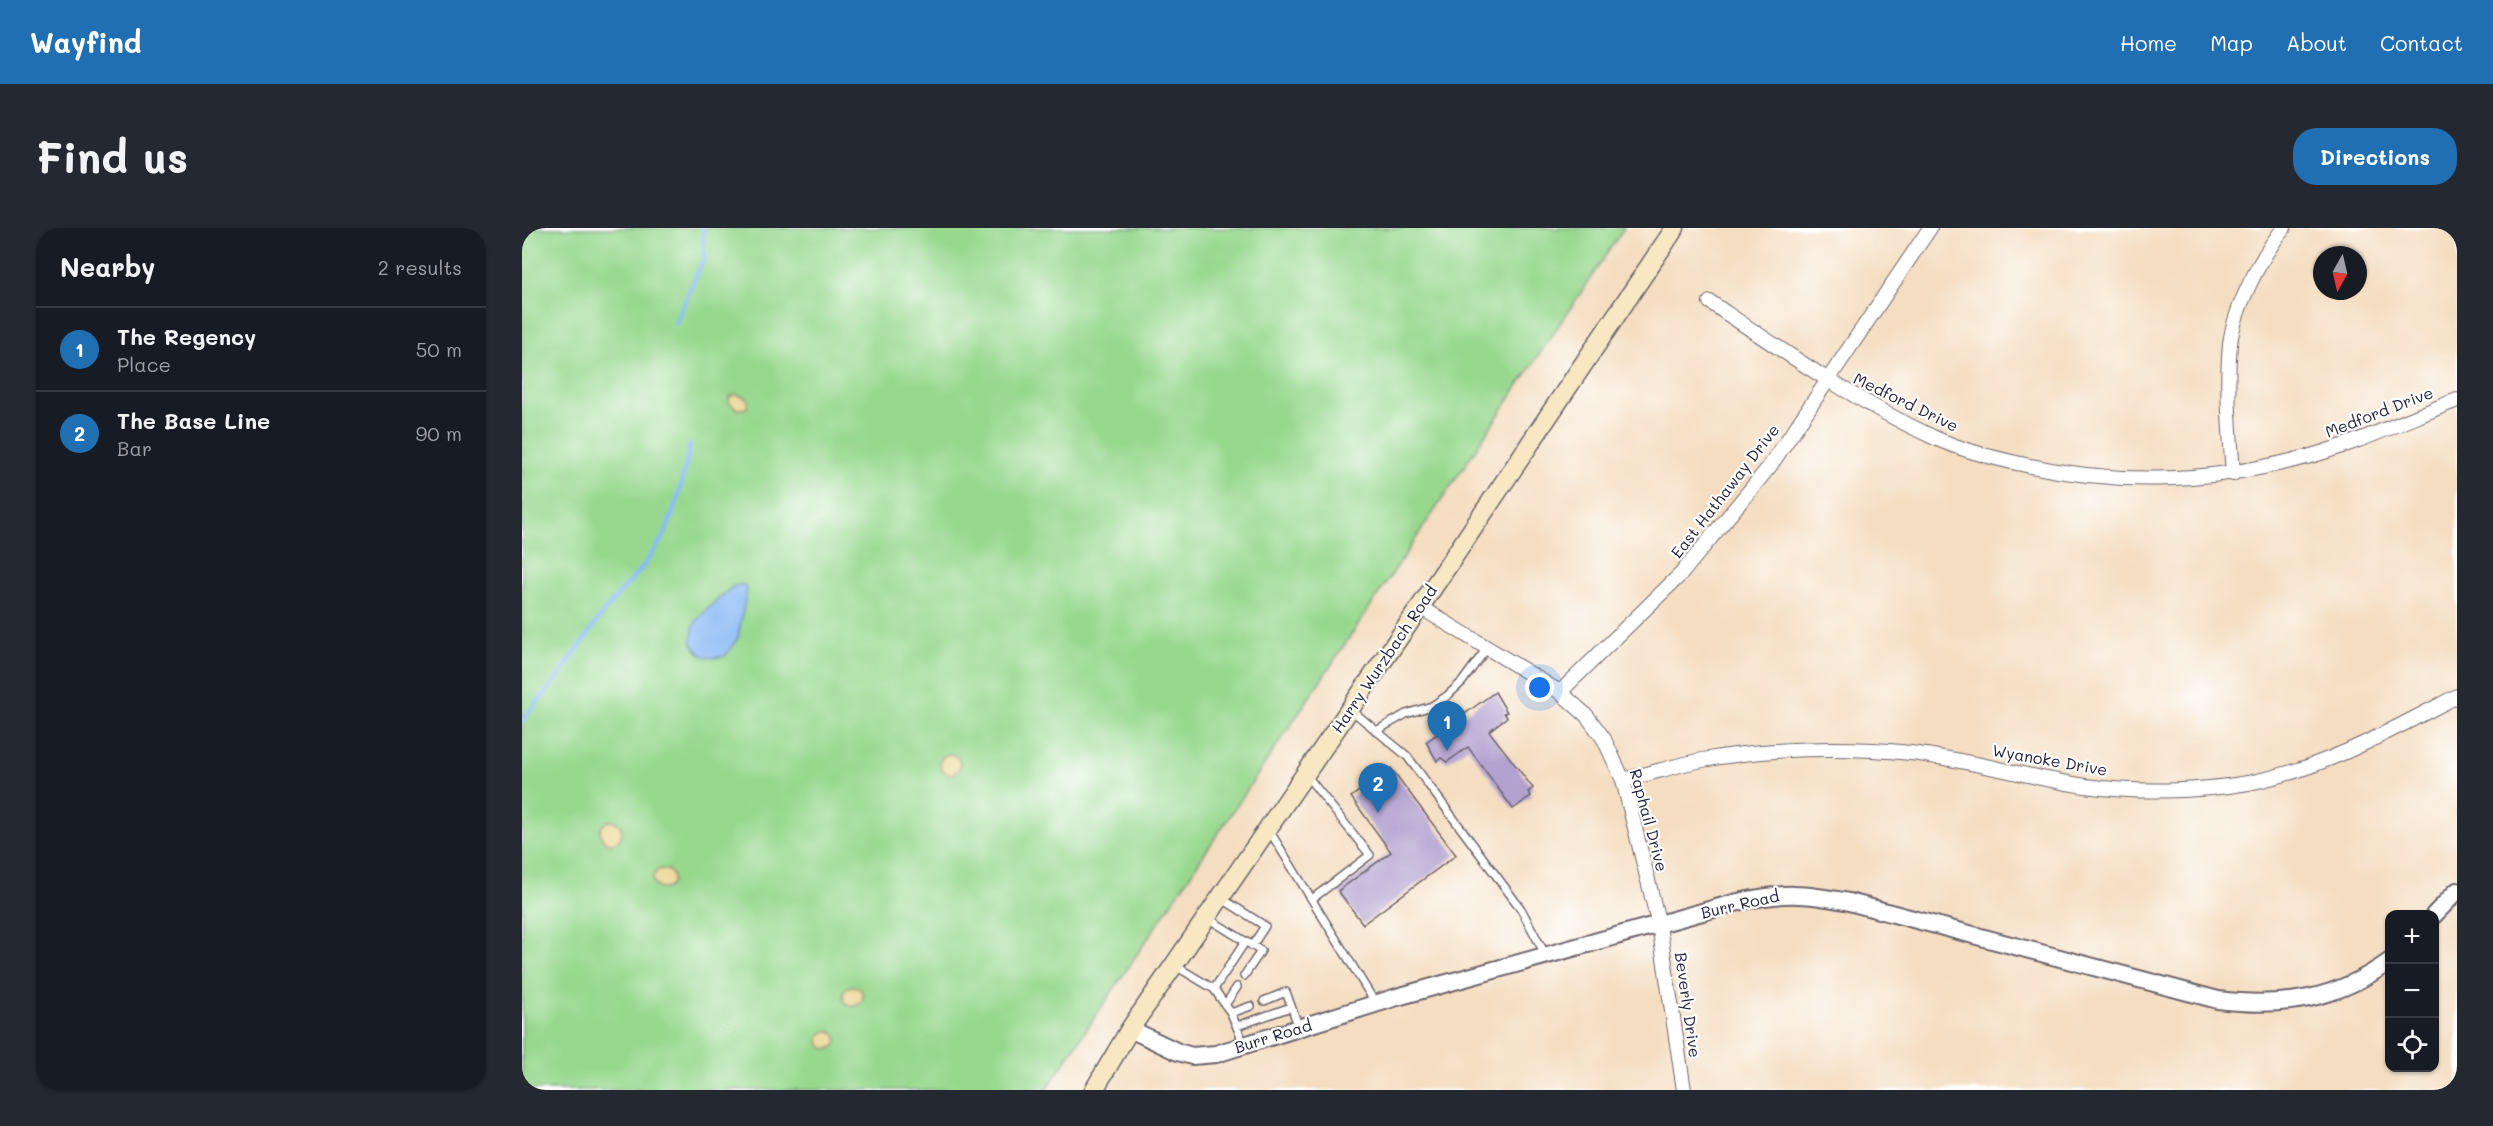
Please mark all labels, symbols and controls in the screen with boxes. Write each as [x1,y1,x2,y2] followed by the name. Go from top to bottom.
[30,24,141,60] text: Wayfind
[2120,29,2177,56] text: Home
[2210,29,2253,56] text: Map
[2286,29,2347,56] text: About
[2380,29,2463,56] text: Contact
[2293,128,2457,185] button: Directions
[36,129,188,184] text: Find us
[2313,246,2367,300] north arrow
[60,250,155,284] text: Nearby
[378,254,462,280] text: 2 results
[117,322,256,351] text: The Regency
[75,336,84,362] text: 1
[416,336,462,362] text: 50 m
[117,351,171,377] text: Place
[1850,367,1962,436] street label: Medford Drive
[2322,381,2436,442] street label: Medford Drive
[117,406,270,435] text: The Base Line
[1666,419,1784,562] street label: East Hathaway Drive
[74,420,85,446] text: 2
[416,420,462,446] text: 90 m
[117,435,152,461] text: Bar
[1326,581,1441,737] street label: Harry Wurzbach Road
[1525,673,1554,702] your location
[1428,702,1466,751] pin: 1
[1991,739,2109,780] street label: Wyanoke Drive
[1358,764,1398,813] pin: 2
[1626,766,1673,874] street label: Raphail Drive
[1699,884,1781,923] street label: Burr Road
[2385,910,2439,1072] map controls
[2385,910,2439,964] button: +
[1671,951,1706,1059] street label: Beverly Drive
[2385,964,2439,1018] button: −
[1232,1014,1314,1057] street label: Burr Road
[2385,1018,2439,1072] button: locate

